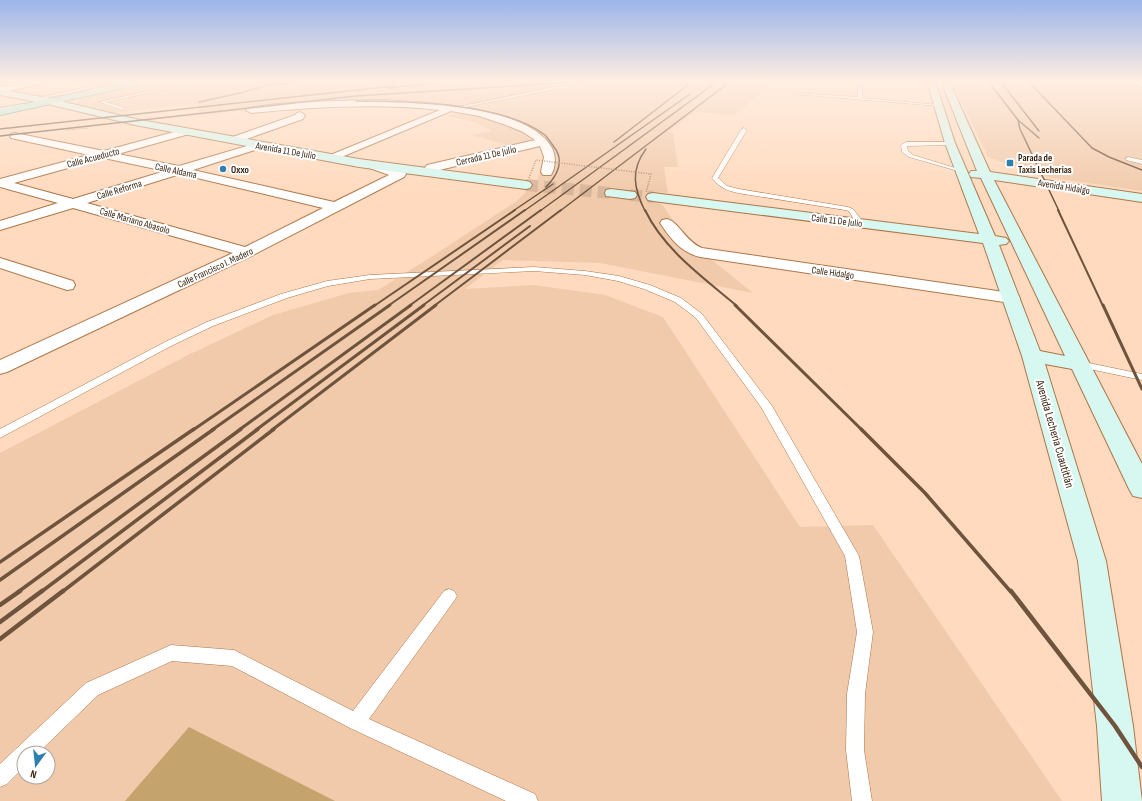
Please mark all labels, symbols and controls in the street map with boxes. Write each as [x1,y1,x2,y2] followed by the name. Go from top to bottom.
[254,140,317,162] street label: Avenida 11 De Julio
[455,143,517,169] street label: Cerrada 11 De Julio
[66,145,121,171] street label: Calle Acueducto
[1018,152,1072,176] place label: Parada de Taxis Lecherias
[1005,158,1015,168] marker: Parada de Taxis Lecherias
[154,161,198,181] street label: Calle Aldama
[218,164,228,174] marker: Oxxo
[231,164,249,176] place label: Oxxo
[95,177,143,202] street label: Calle Reforma
[1036,177,1091,197] street label: Avenida Hidalgo
[98,205,171,237] street label: Calle Mariano Abasolo
[811,212,863,230] street label: Calle 11 De Julio
[176,245,255,291] street label: Calle Francisco I. Madero
[811,264,855,282] street label: Calle Hidalgo
[1032,378,1077,490] street label: Avenida Lecheria Cuautitlán
[16,745,56,785] north arrow
[29,767,38,781] text: N

